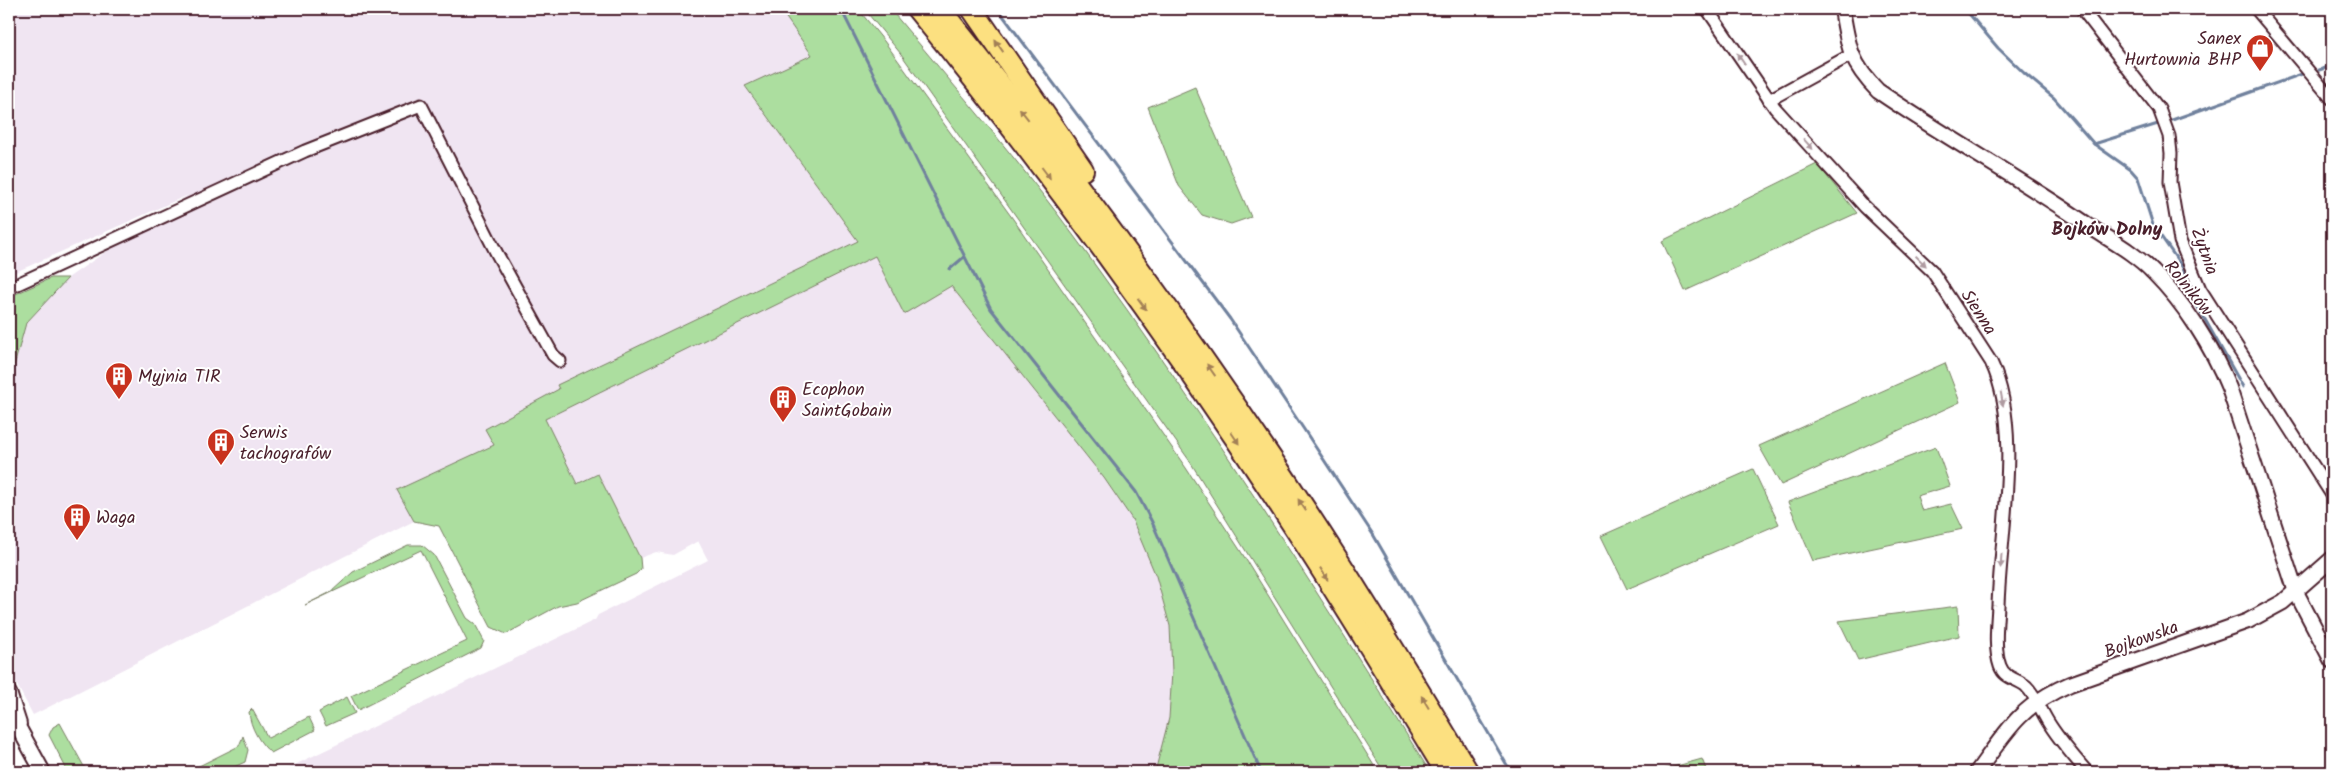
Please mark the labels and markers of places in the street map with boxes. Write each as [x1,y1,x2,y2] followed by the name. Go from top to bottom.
[2124,25,2242,75] place label: Sanex Hurtownia BHP
[2245,33,2275,72] shop icon: Sanex Hurtownia BHP
[104,361,134,400] building icon: Myjnia TIR
[138,363,220,392] place label: Myjnia TIR
[802,376,892,426] place label: Ecophon SaintGobain
[768,384,798,423] building icon: Ecophon SaintGobain
[240,419,332,469] place label: Serwis tachografów
[206,427,236,466] building icon: Serwis tachografów
[62,502,92,541] building icon: Waga
[96,504,136,533] place label: Waga

